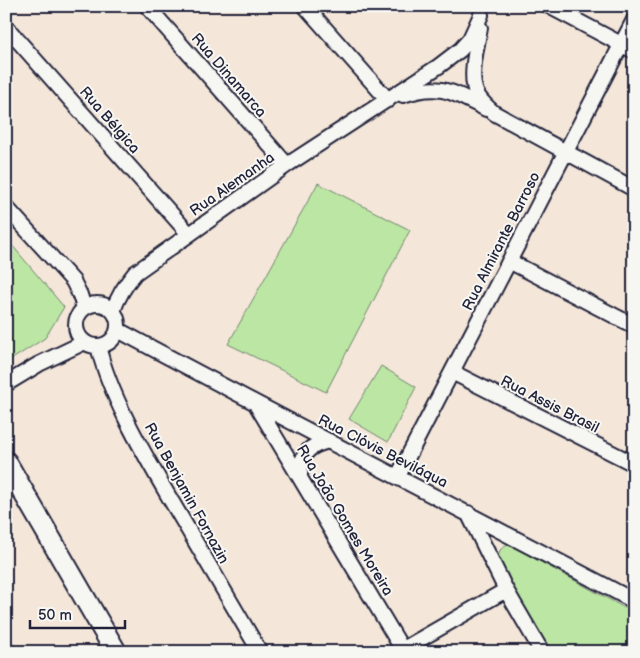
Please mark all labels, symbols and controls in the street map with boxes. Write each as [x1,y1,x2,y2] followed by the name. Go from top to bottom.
[187,29,270,121] street label: Rua Dinamarca
[75,83,144,158] street label: Rua Bélgica
[186,148,278,221] street label: Rua Alemanha
[458,169,545,314] street label: Rua Almirante Barroso
[497,371,602,437] street label: Rua Assis Brasil
[315,410,451,492] street label: Rua Clóvis Beviláqua
[140,419,233,567] street label: Rua Benjamin Fornazin
[292,441,397,599] street label: Rua João Gomes Moreira
[30,598,125,630] scale bar
[38,606,72,625] text: 50 m

